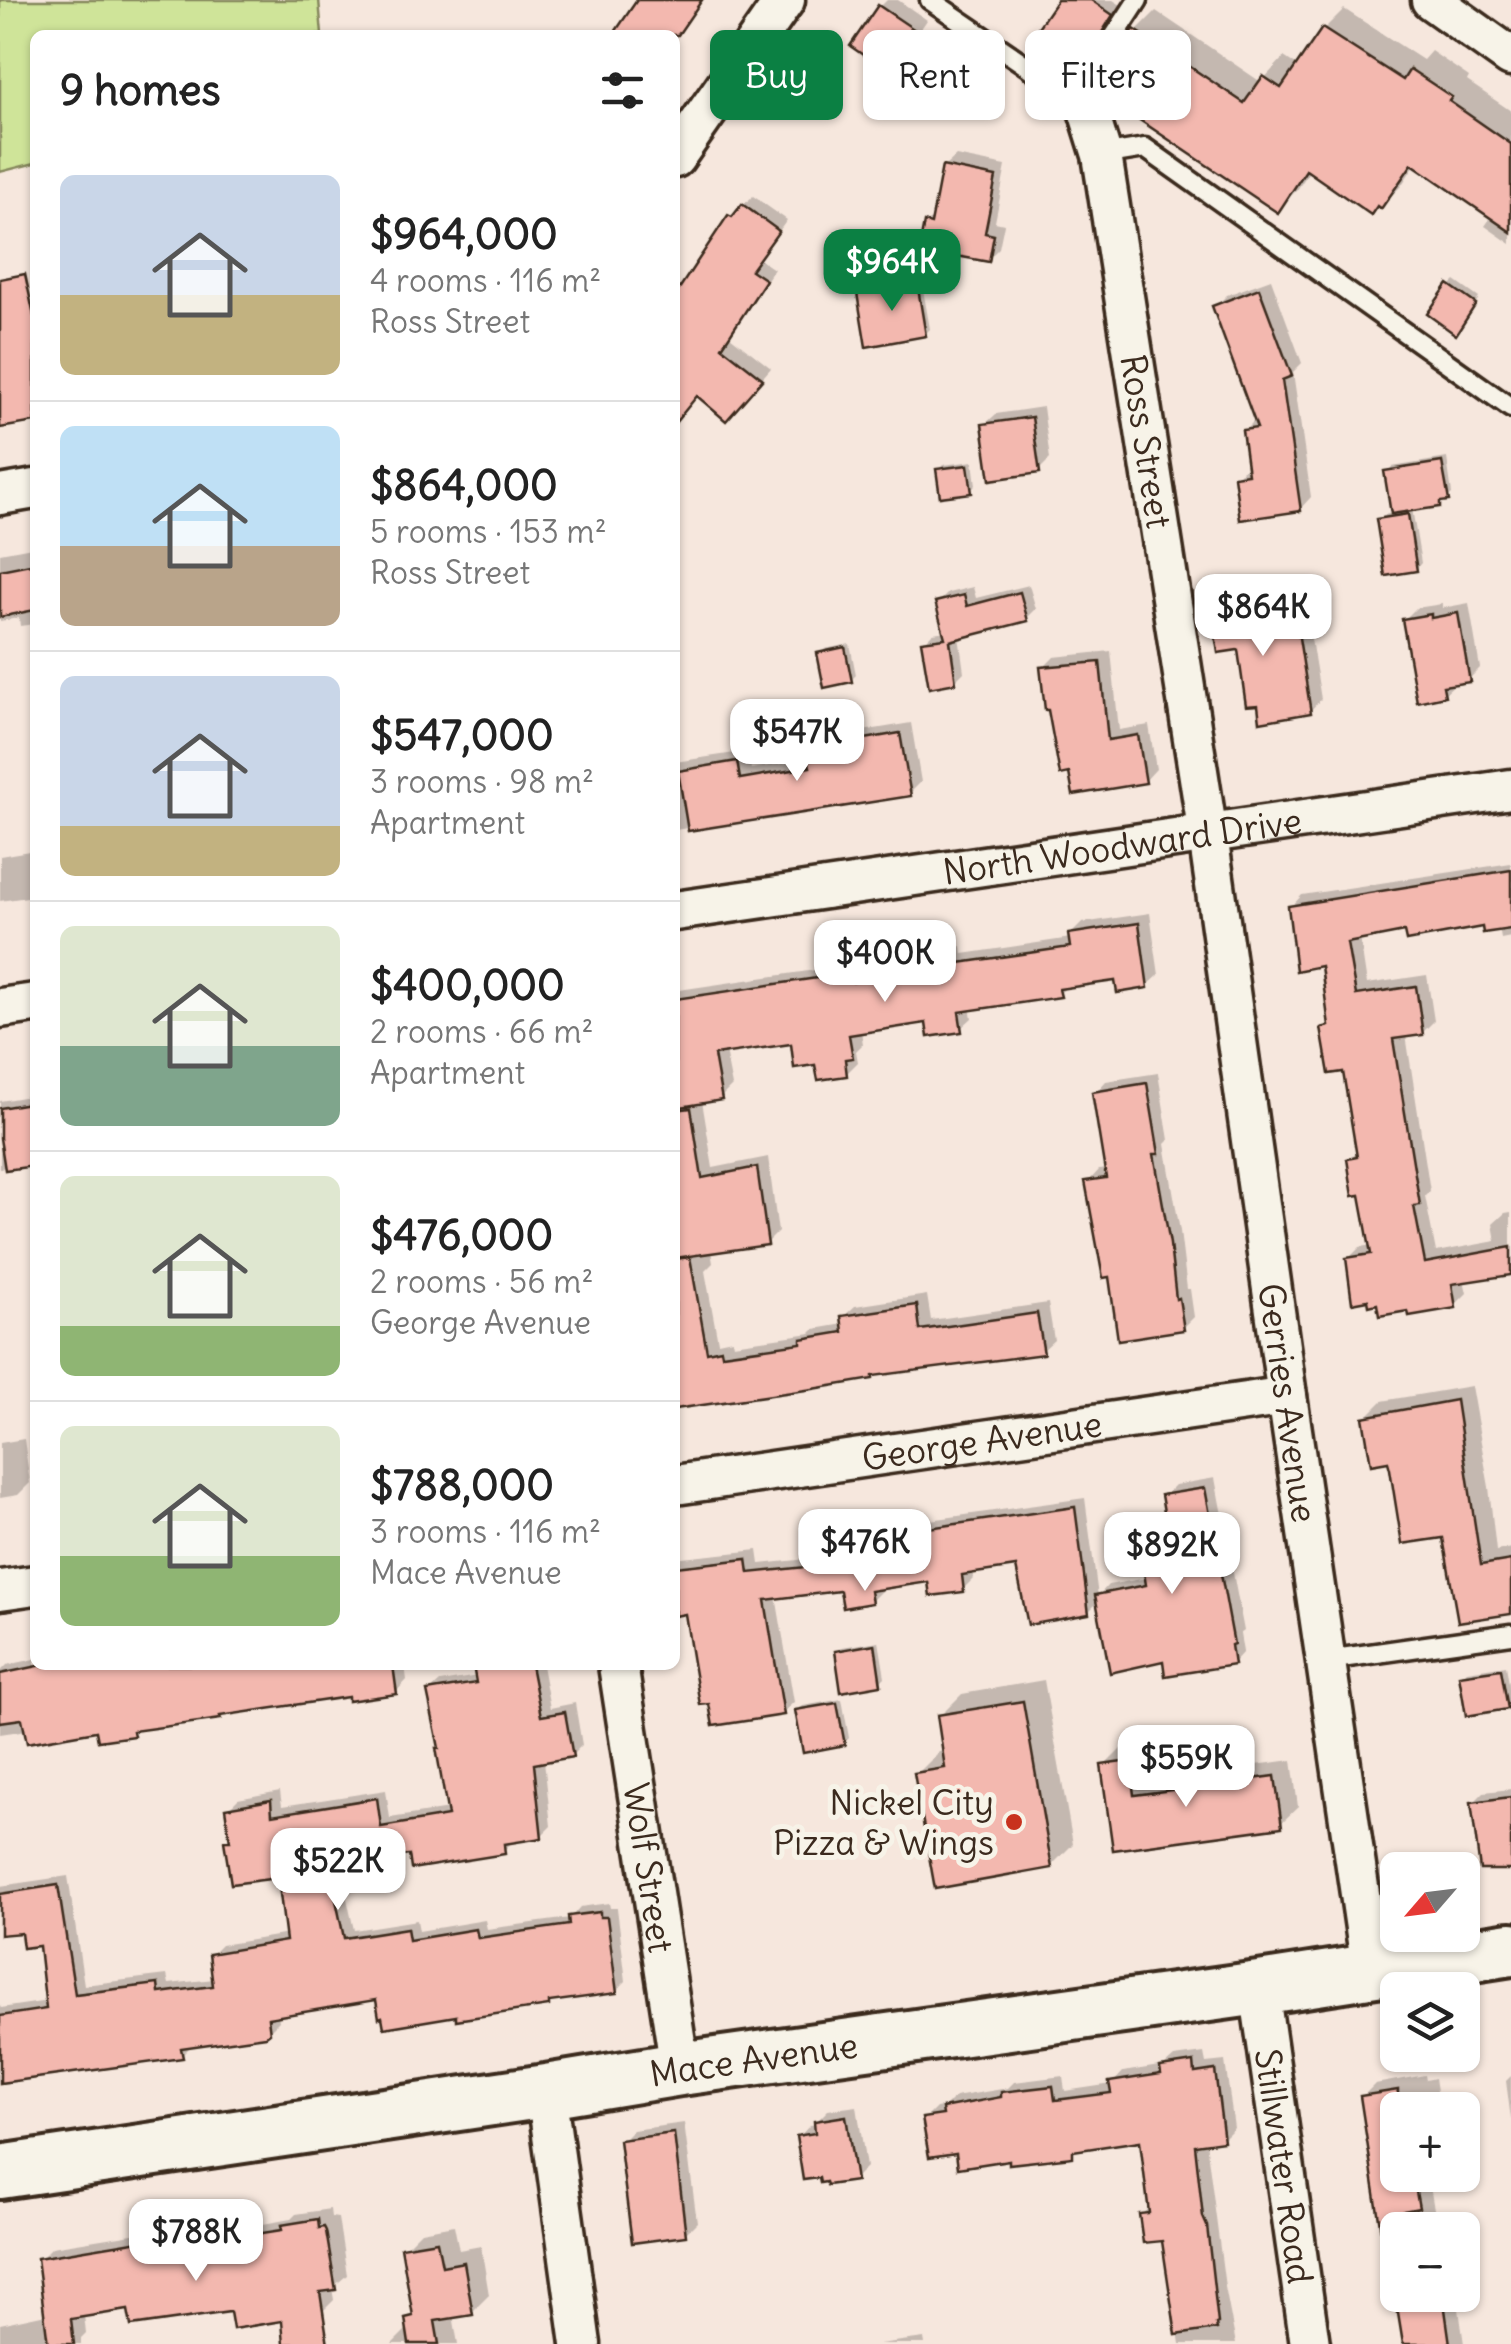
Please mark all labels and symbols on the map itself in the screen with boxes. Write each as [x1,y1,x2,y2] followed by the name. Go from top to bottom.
[822,229,962,314] pin: $964K
[1111,351,1182,531] street label: Ross Street
[1193,574,1333,659] pin: $864K
[727,699,867,784] pin: $547K
[940,798,1304,894] street label: North Woodward Drive
[815,920,955,1005] pin: $400K
[1249,1280,1327,1525] street label: Gerries Avenue
[859,1401,1105,1480] street label: George Avenue
[795,1509,935,1594] pin: $476K
[1102,1512,1242,1597] pin: $892K
[1116,1725,1256,1810] pin: $559K
[614,1780,684,1956] street label: Wolf Street
[773,1780,994,1864] place label: Nickel City Pizza & Wings
[1003,1811,1025,1833] marker: Nickel City Pizza & Wings
[268,1828,408,1913] pin: $522K
[1380,1852,1480,1952] north arrow
[646,2022,860,2096] street label: Mace Avenue
[1246,2046,1323,2286] street label: Stillwater Road
[126,2199,266,2284] pin: $788K

